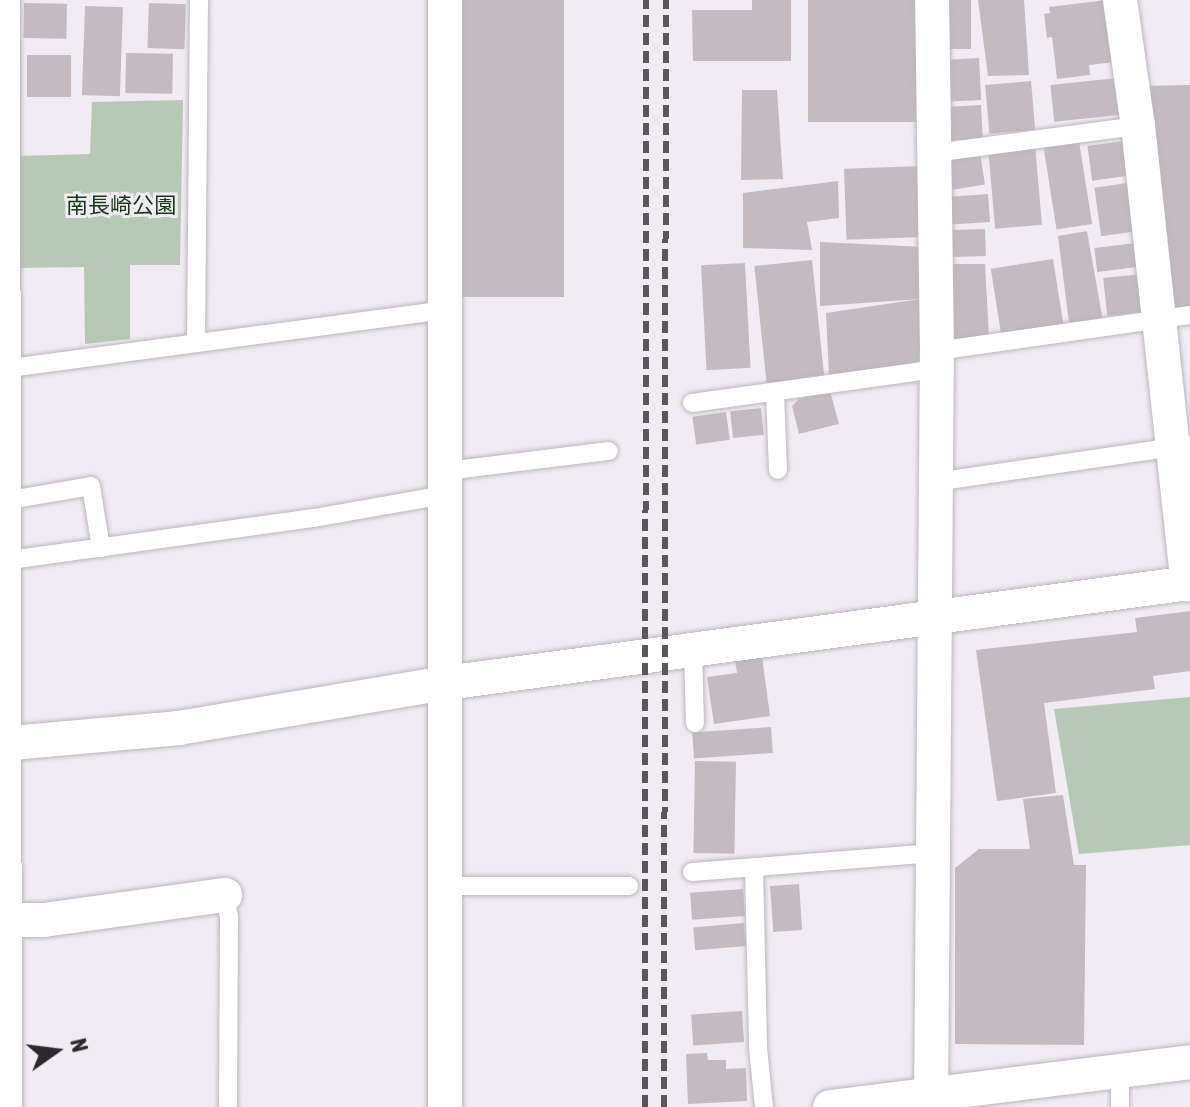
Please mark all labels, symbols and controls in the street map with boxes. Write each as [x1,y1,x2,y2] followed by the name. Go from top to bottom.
[66,193,176,219] park label: 南長崎公園
[16,1011,96,1091] north arrow
[65,1036,93,1055] text: N

